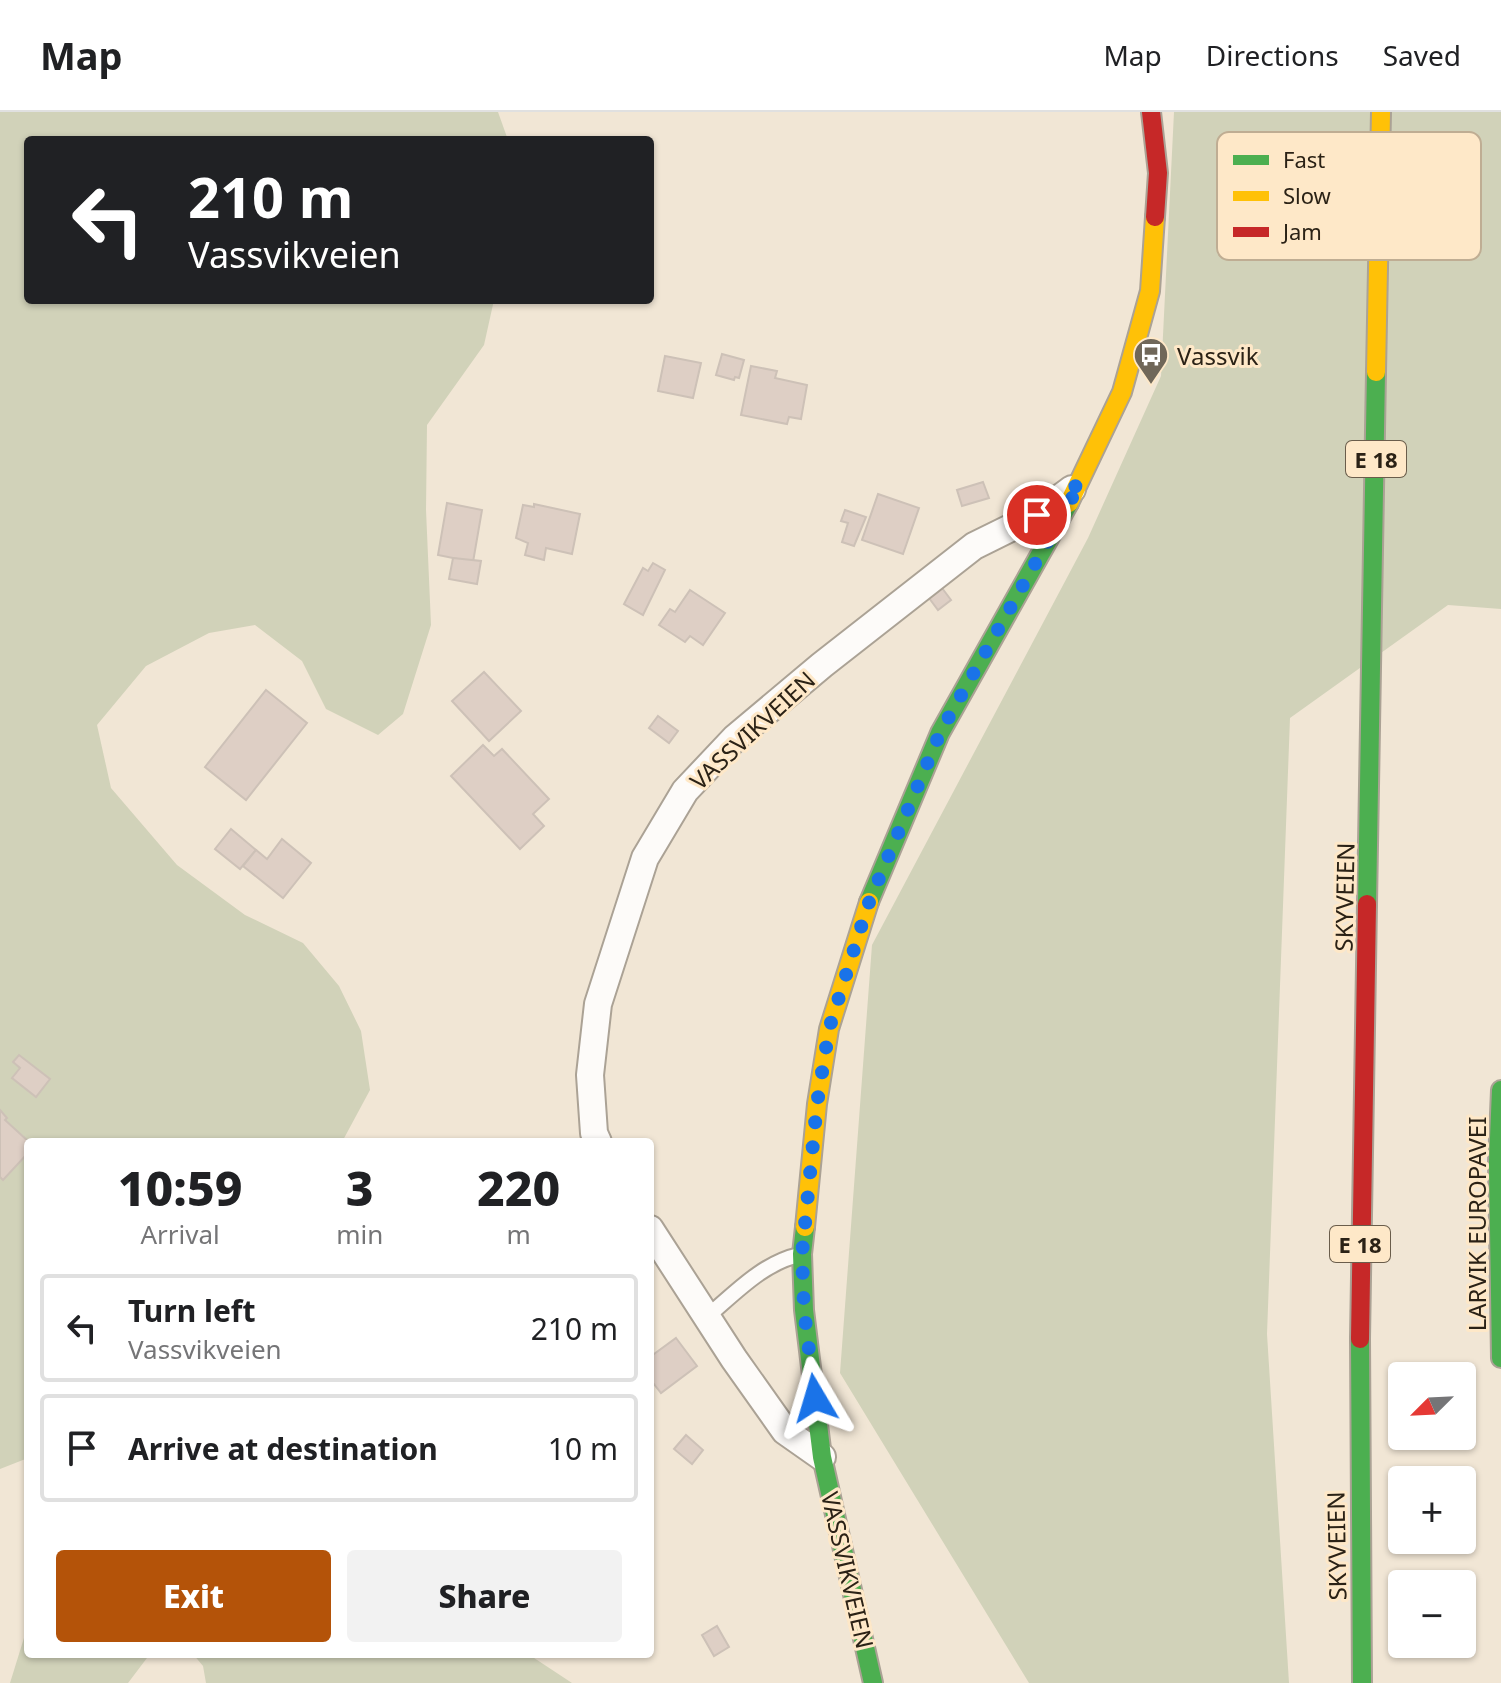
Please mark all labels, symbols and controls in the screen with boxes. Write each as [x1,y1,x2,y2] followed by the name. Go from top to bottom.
[40,29,123,81] text: Map
[1103,36,1162,74] text: Map
[1206,36,1339,74] text: Directions
[1383,36,1461,74] text: Saved
[1217,132,1481,260] legend
[1283,144,1325,174] text: Fast
[188,158,353,234] text: 210 m
[56,168,160,272] icon: left
[1283,180,1332,210] text: Slow
[1281,216,1322,246] text: Jam
[188,230,401,279] text: Vassvikveien
[1132,336,1170,386] bus stop icon: Vassvik
[1177,339,1259,372] place label: Vassvik
[1346,441,1406,477] road number: E 18
[1003,481,1071,549] pin
[1015,493,1059,537] icon: arrive
[682,663,822,797] street label: VASSVIKVEIEN
[1327,842,1361,952] street label: SKYVEIEN
[1460,1117,1493,1331] street label: LARVIK EUROPAVEI
[118,1155,242,1220] text: 10:59
[346,1155,374,1220] text: 3
[477,1155,560,1220] text: 220
[140,1216,220,1252] text: Arrival
[336,1216,383,1252] text: min
[506,1216,531,1252] text: m
[1330,1226,1390,1262] road number: E 18
[128,1290,256,1331] text: Turn left
[60,1306,104,1350] icon: left
[531,1308,618,1349] text: 210 m
[128,1331,282,1367] text: Vassvikveien
[773,1356,857,1440] position arrow
[1388,1362,1476,1450] north arrow
[1388,1362,1476,1658] map controls
[60,1426,104,1470] icon: arrive
[128,1428,438,1469] text: Arrive at destination
[548,1428,618,1469] text: 10 m
[1388,1466,1476,1554] button: +
[814,1488,882,1652] street label: VASSVIKVEIEN
[1319,1491,1353,1601] street label: SKYVEIEN
[56,1550,331,1642] button: Exit
[347,1550,622,1642] button: Share
[1388,1570,1476,1658] button: −

